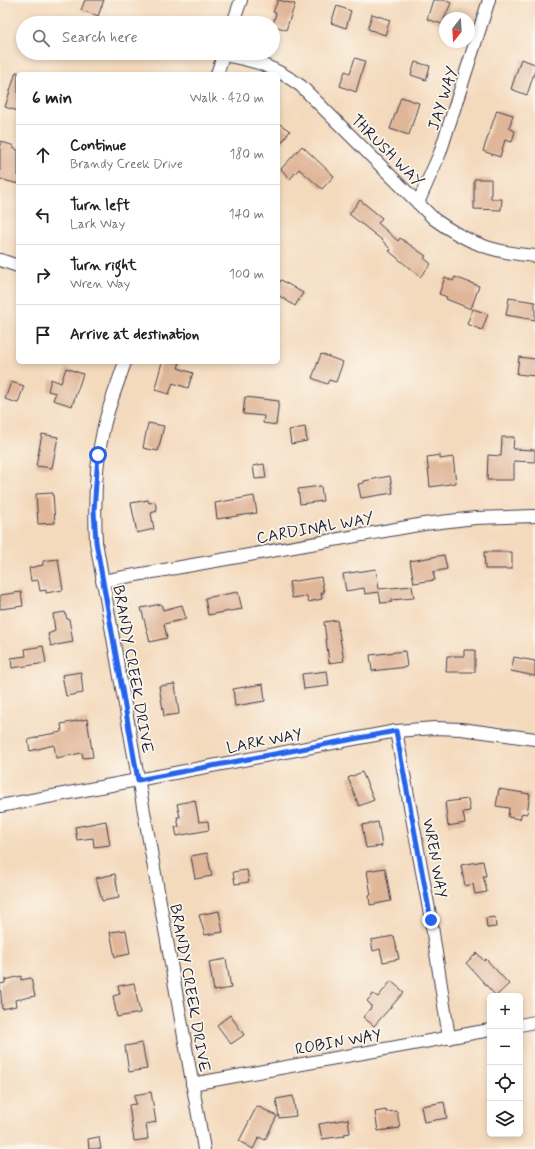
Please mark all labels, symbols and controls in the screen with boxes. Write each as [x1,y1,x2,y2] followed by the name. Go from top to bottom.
[439,12,475,48] north arrow
[16,16,280,60] search box
[30,27,52,49] icon: search
[62,28,138,48] text: Search here
[423,64,464,133] street label: JAY WAY
[32,87,72,109] text: 6 min
[190,90,264,107] text: Walk · 420 m
[346,110,428,192] street label: THRUSH WAY
[70,136,126,156] text: Continue
[32,144,54,166] icon: ahead
[229,146,264,163] text: 180 m
[70,156,183,173] text: Brandy Creek Drive
[70,196,130,216] text: Turn left
[32,204,54,226] icon: left
[229,206,264,223] text: 140 m
[70,216,125,233] text: Lark Way
[70,256,137,276] text: Turn right
[32,264,54,286] icon: right
[229,266,264,283] text: 100 m
[70,276,130,293] text: Wren Way
[32,324,54,346] icon: arrive
[70,325,199,345] text: Arrive at destination
[89,446,107,464] route start
[255,508,376,549] street label: CARDINAL WAY
[107,583,158,755] street label: BRANDY CREEK DRIVE
[225,724,304,759] street label: LARK WAY
[417,817,452,900] street label: WREN WAY
[164,902,215,1074] street label: BRANDY CREEK DRIVE
[422,911,440,929] route end
[487,993,523,1137] map controls
[487,993,523,1029] button: +
[294,1025,383,1060] street label: ROBIN WAY
[487,1029,523,1065] button: −
[487,1065,523,1101] button: locate
[487,1101,523,1137] button: layers

